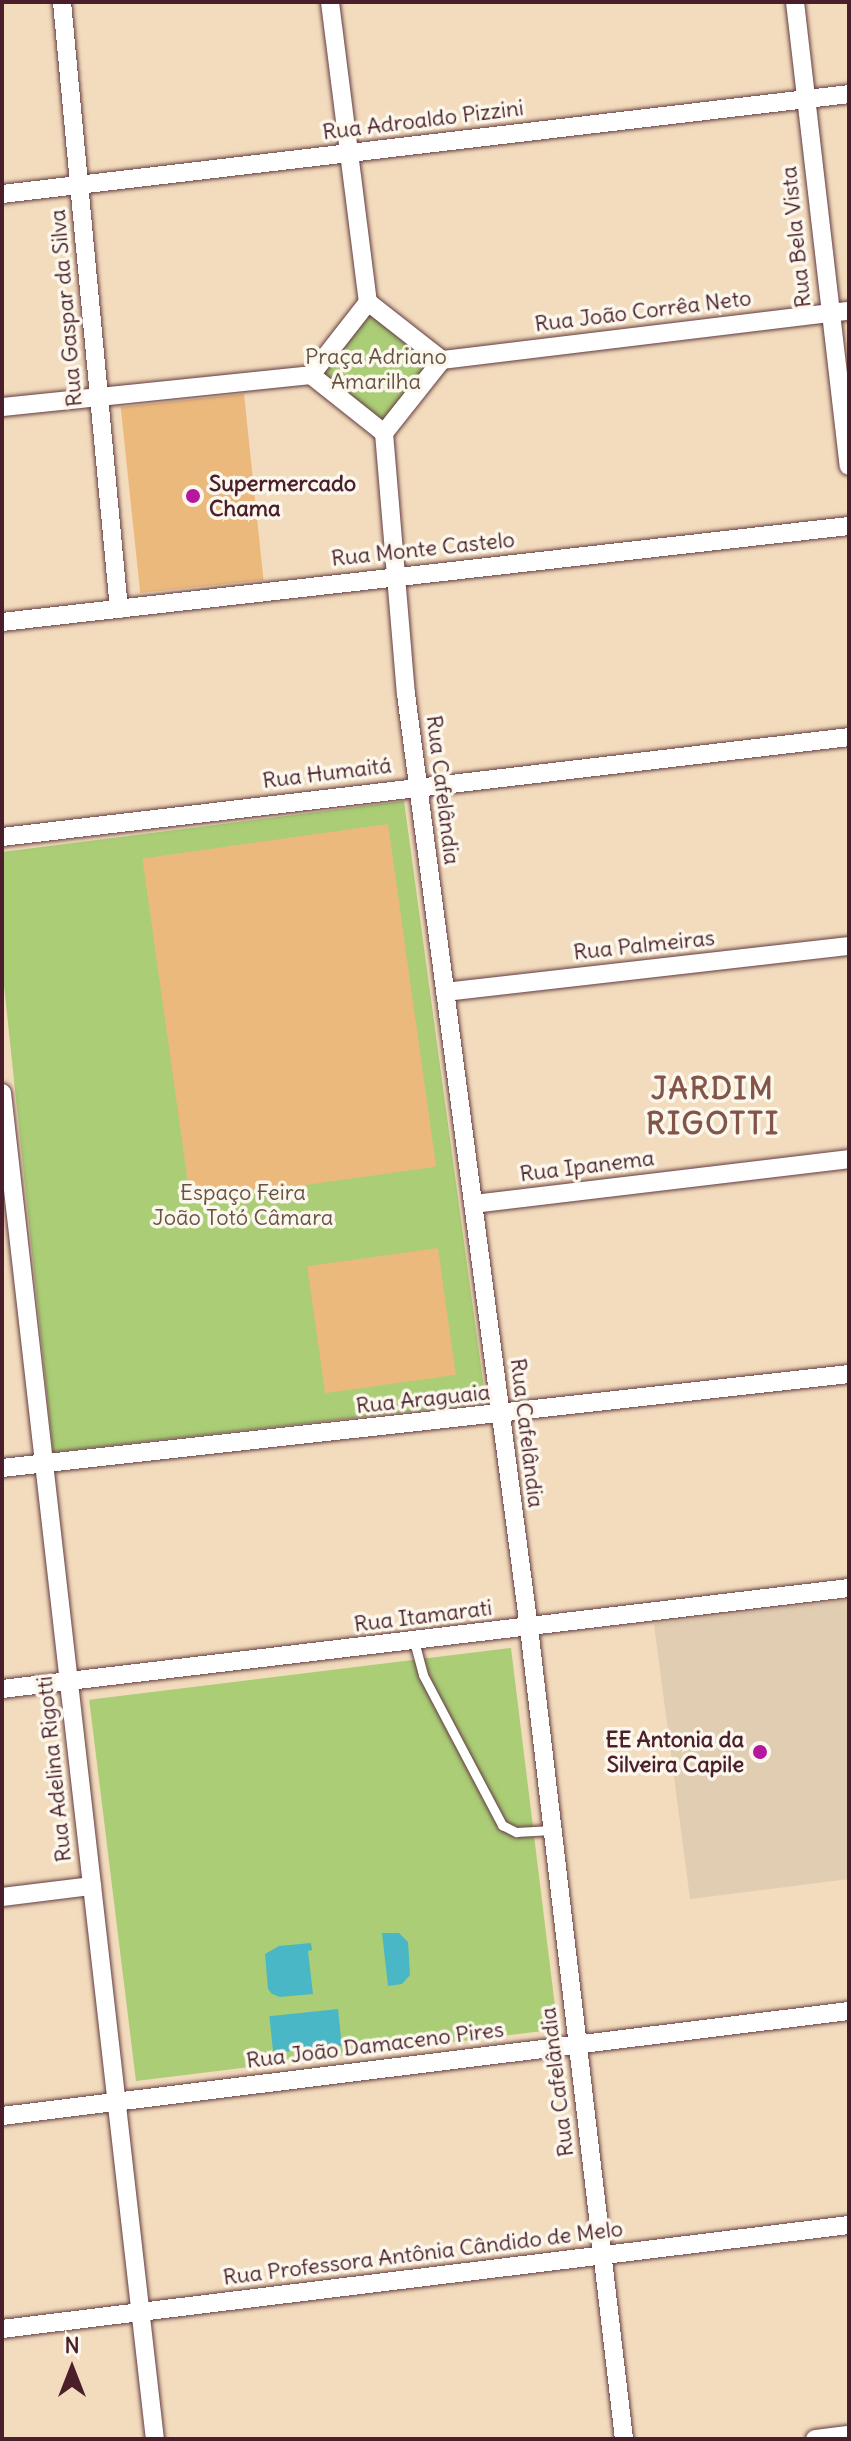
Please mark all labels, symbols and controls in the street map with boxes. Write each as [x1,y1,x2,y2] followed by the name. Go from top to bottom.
[321,95,525,145] street label: Rua Adroaldo Pizzini
[775,165,817,309] street label: Rua Bela Vista
[44,208,88,408] street label: Rua Gaspar da Silva
[533,285,753,337] street label: Rua João Corrêa Neto
[305,343,447,394] park label: Praça Adriano Amarilha
[209,470,356,522] place label: Supermercado Chama
[184,487,202,505] marker: Supermercado Chama
[330,526,516,572] street label: Rua Monte Castelo
[421,714,465,866] street label: Rua Cafelândia
[261,752,393,794] street label: Rua Humaitá
[572,924,716,966] street label: Rua Palmeiras
[646,1070,780,1140] district label: JARDIM RIGOTTI
[518,1145,656,1187] street label: Rua Ipanema
[153,1179,333,1230] park label: Espaço Feira João Totó Câmara
[505,1357,549,1509] street label: Rua Cafelândia
[355,1379,491,1419] street label: Rua Araguaia
[352,1594,494,1638] street label: Rua Itamarati
[31,1675,77,1863] street label: Rua Adelina Rigotti
[606,1726,744,1778] place label: EE Antonia da Silveira Capile
[751,1743,769,1761] marker: EE Antonia da Silveira Capile
[535,2006,579,2158] street label: Rua Cafelândia
[245,2016,505,2074] street label: Rua João Damaceno Pires
[222,2215,624,2291] street label: Rua Professora Antônia Cândido de Melo
[32,2329,112,2409] north arrow
[64,2331,80,2359] text: N

